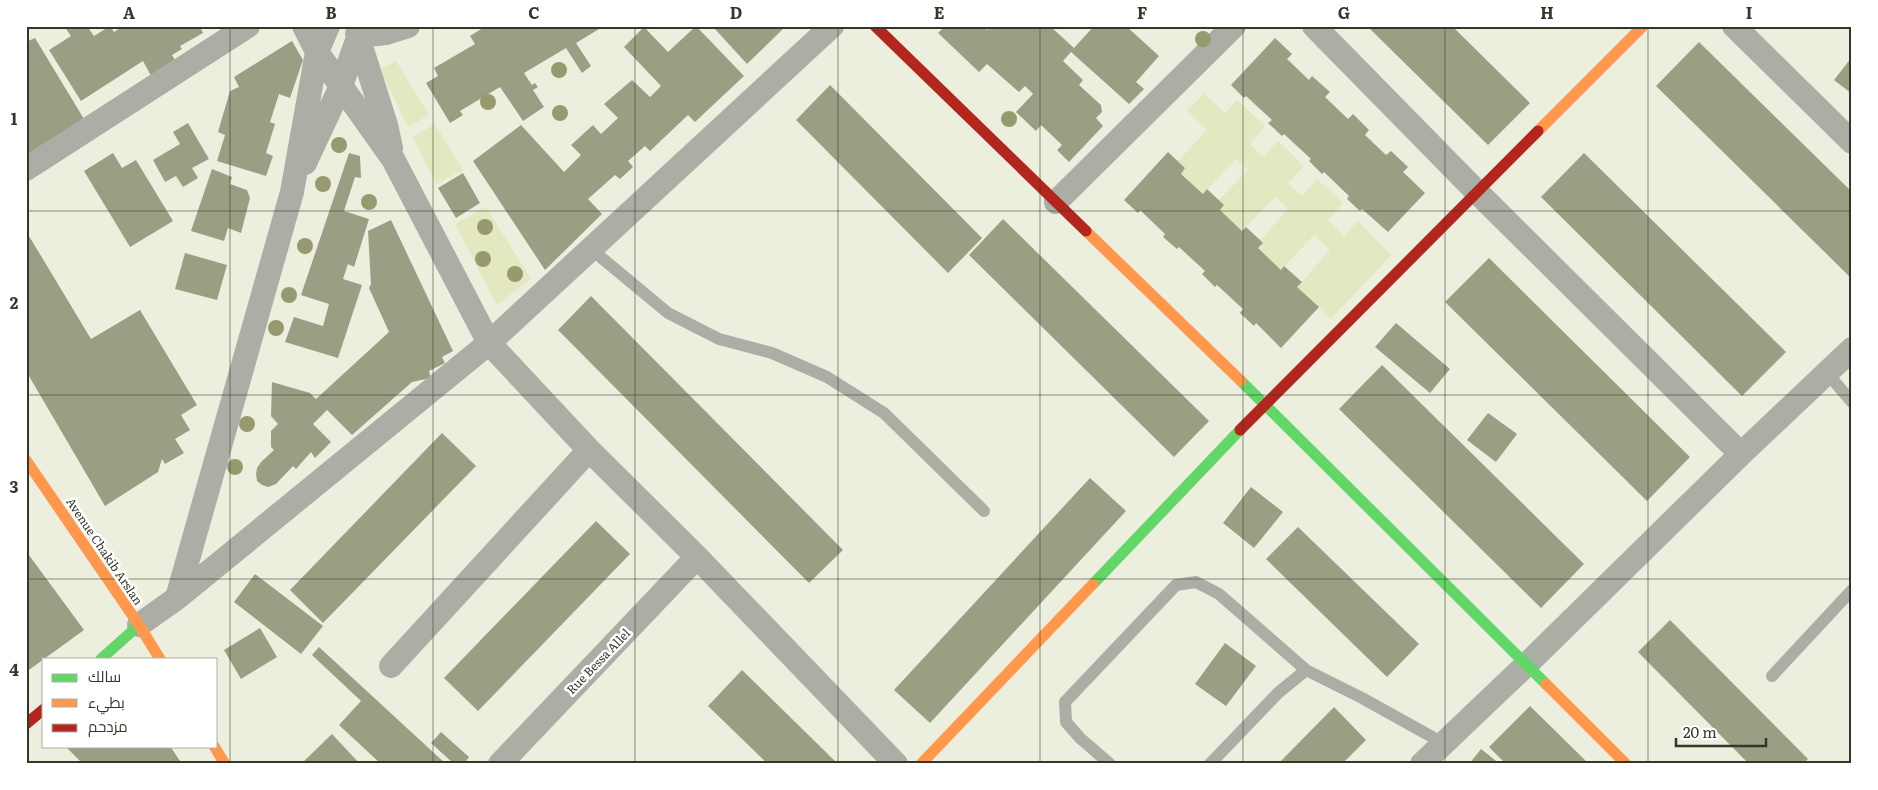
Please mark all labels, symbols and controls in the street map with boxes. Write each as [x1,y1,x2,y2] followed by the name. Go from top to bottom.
[123,0,135,24] text: A
[325,0,337,24] text: B
[528,0,540,24] text: C
[730,0,742,24] text: D
[934,0,945,24] text: E
[1137,0,1147,24] text: F
[1338,0,1350,24] text: G
[1540,0,1554,24] text: H
[1746,0,1752,24] text: I
[11,106,18,130] text: 1
[10,290,19,314] text: 2
[10,474,19,498] text: 3
[62,494,148,608] street label: Avenue Chakib Arslan
[562,624,634,698] street label: Rue Bessa Allel
[9,657,19,681] text: 4
[42,658,218,748] legend
[88,664,121,687] text: سالك
[88,690,125,715] text: بطيء
[88,714,128,737] text: مزدحم
[1676,715,1766,747] scale bar
[1683,720,1717,743] text: 20 m

